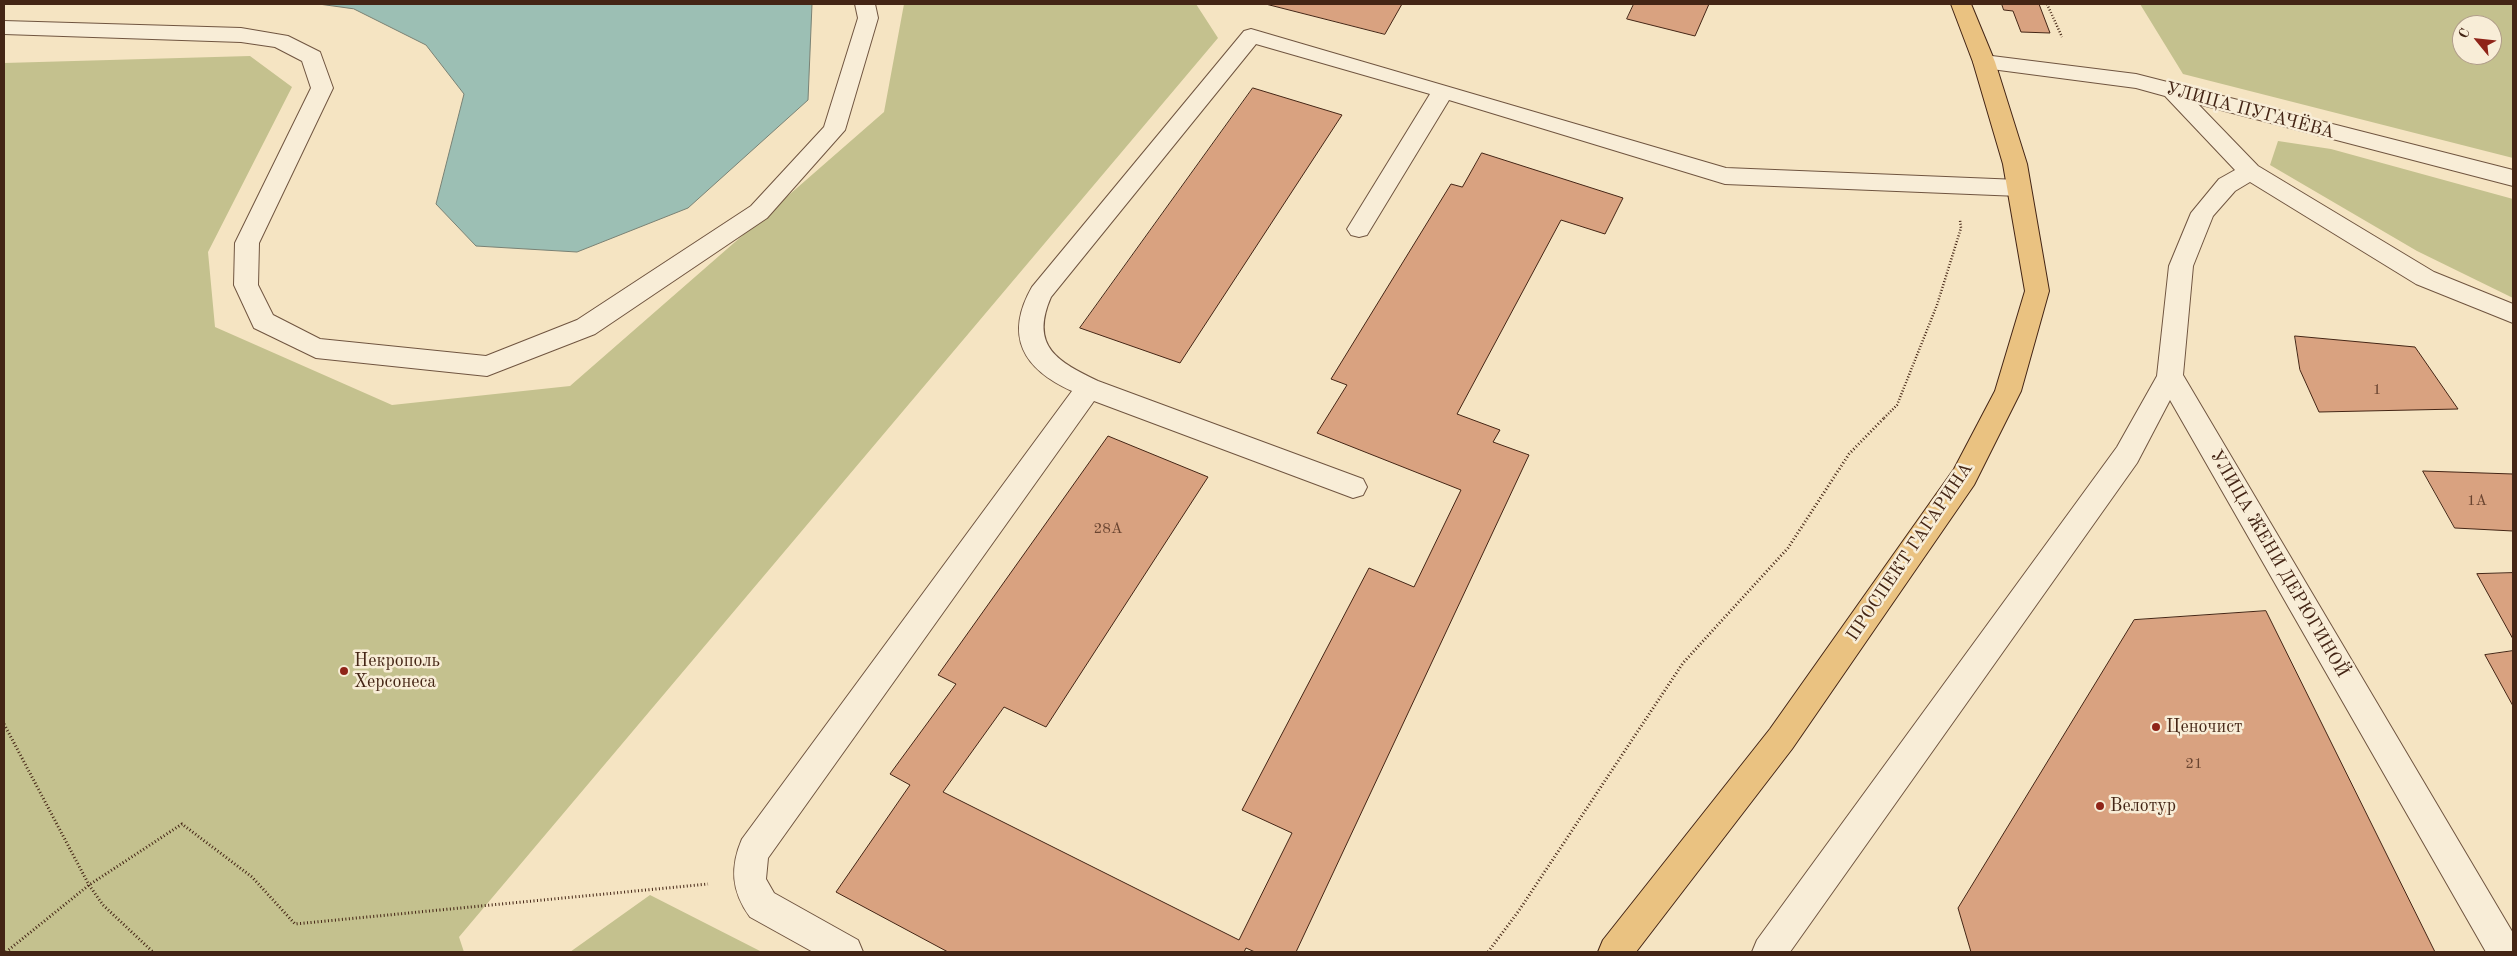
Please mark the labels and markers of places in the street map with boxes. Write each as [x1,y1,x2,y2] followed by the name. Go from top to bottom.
[354,650,440,692] place label: Некрополь Херсонеса
[338,665,350,677] marker: Некрополь Херсонеса
[2166,716,2242,738] place label: Ценочист
[2150,721,2162,733] marker: Ценочист
[2110,795,2176,817] place label: Велотур
[2094,800,2106,812] marker: Велотур

